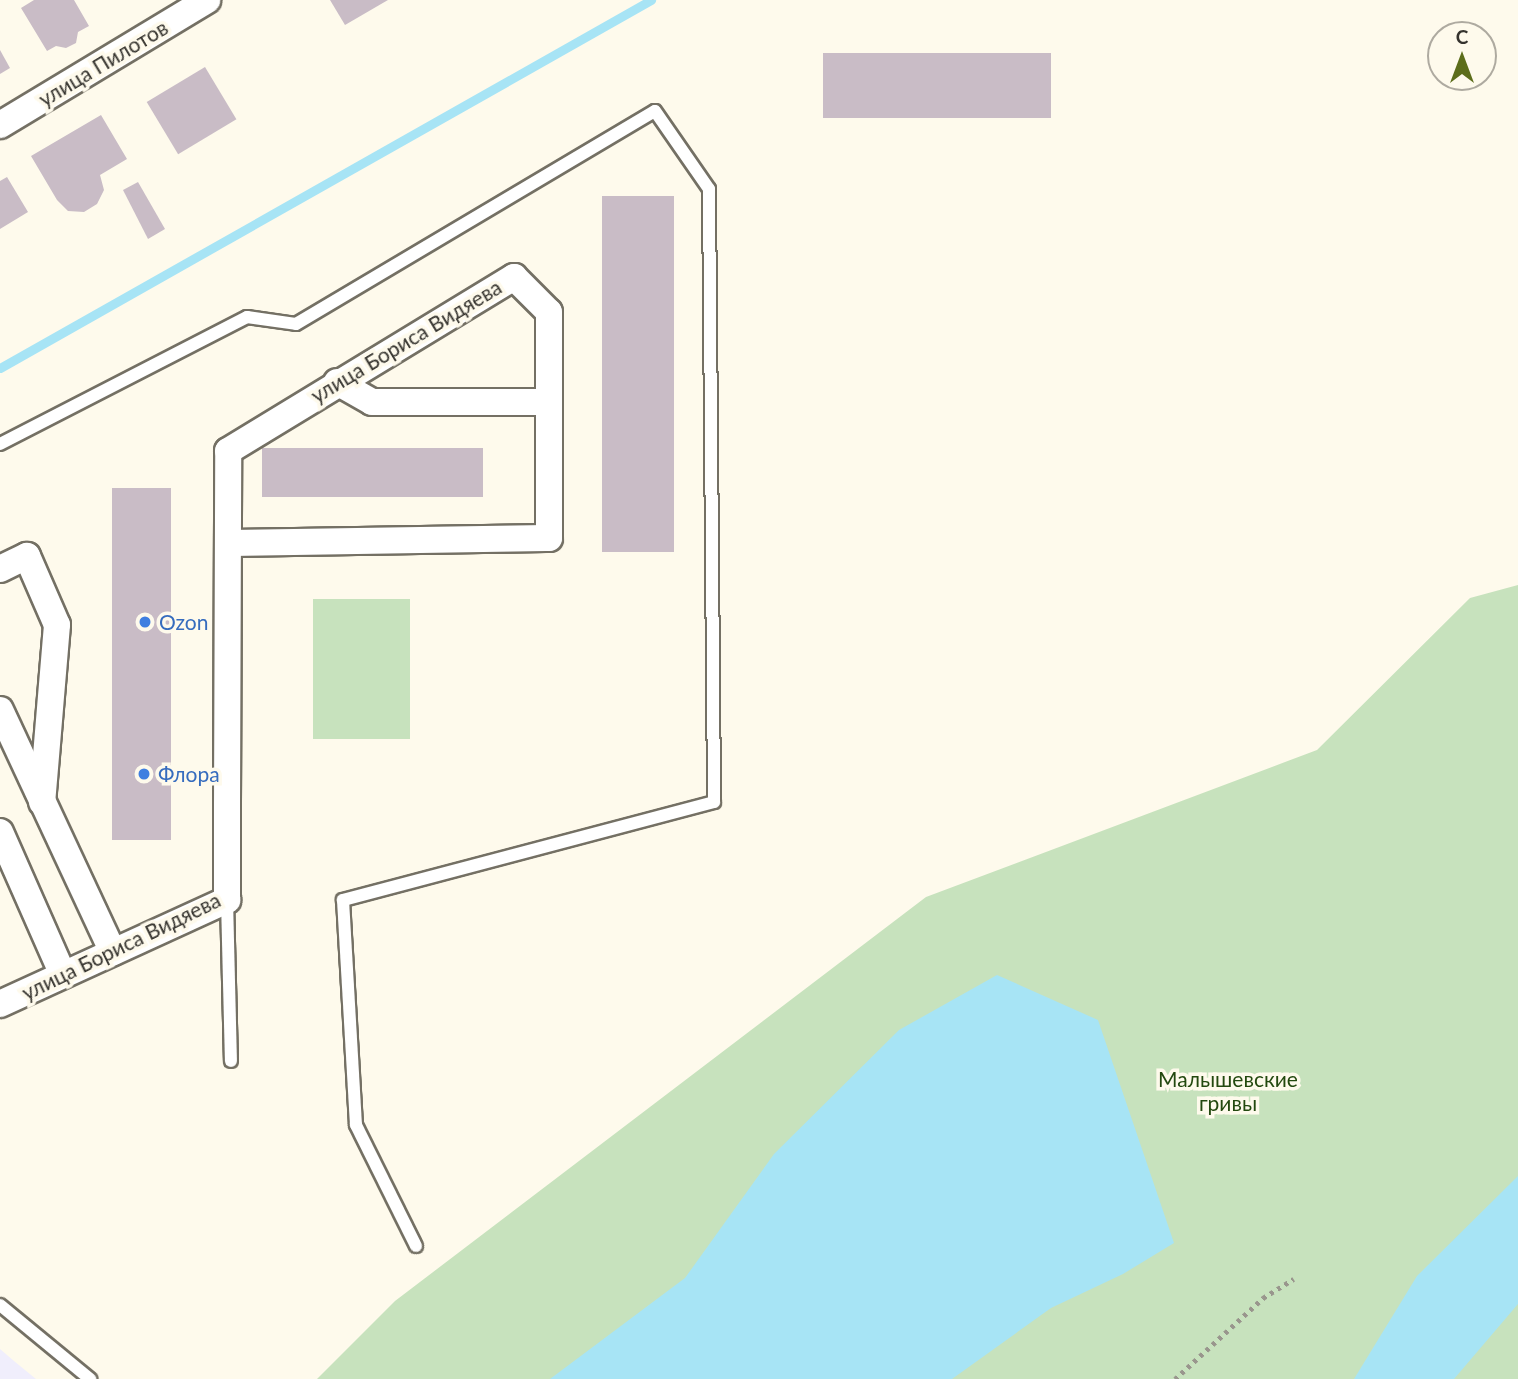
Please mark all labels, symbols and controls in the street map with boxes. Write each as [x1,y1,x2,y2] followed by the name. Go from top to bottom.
[34,15,172,111] street label: улица Пилотов
[1427,21,1497,91] north arrow
[1456,25,1468,48] text: С
[306,274,506,408] street label: улица Бориса Видяева
[159,609,208,635] place label: Ozon
[137,614,153,630] marker: Ozon
[158,761,220,787] place label: Флора
[136,766,152,782] marker: Флора
[18,887,224,1005] street label: улица Бориса Видяева
[1158,1066,1298,1116] park label: Малышевские гривы

